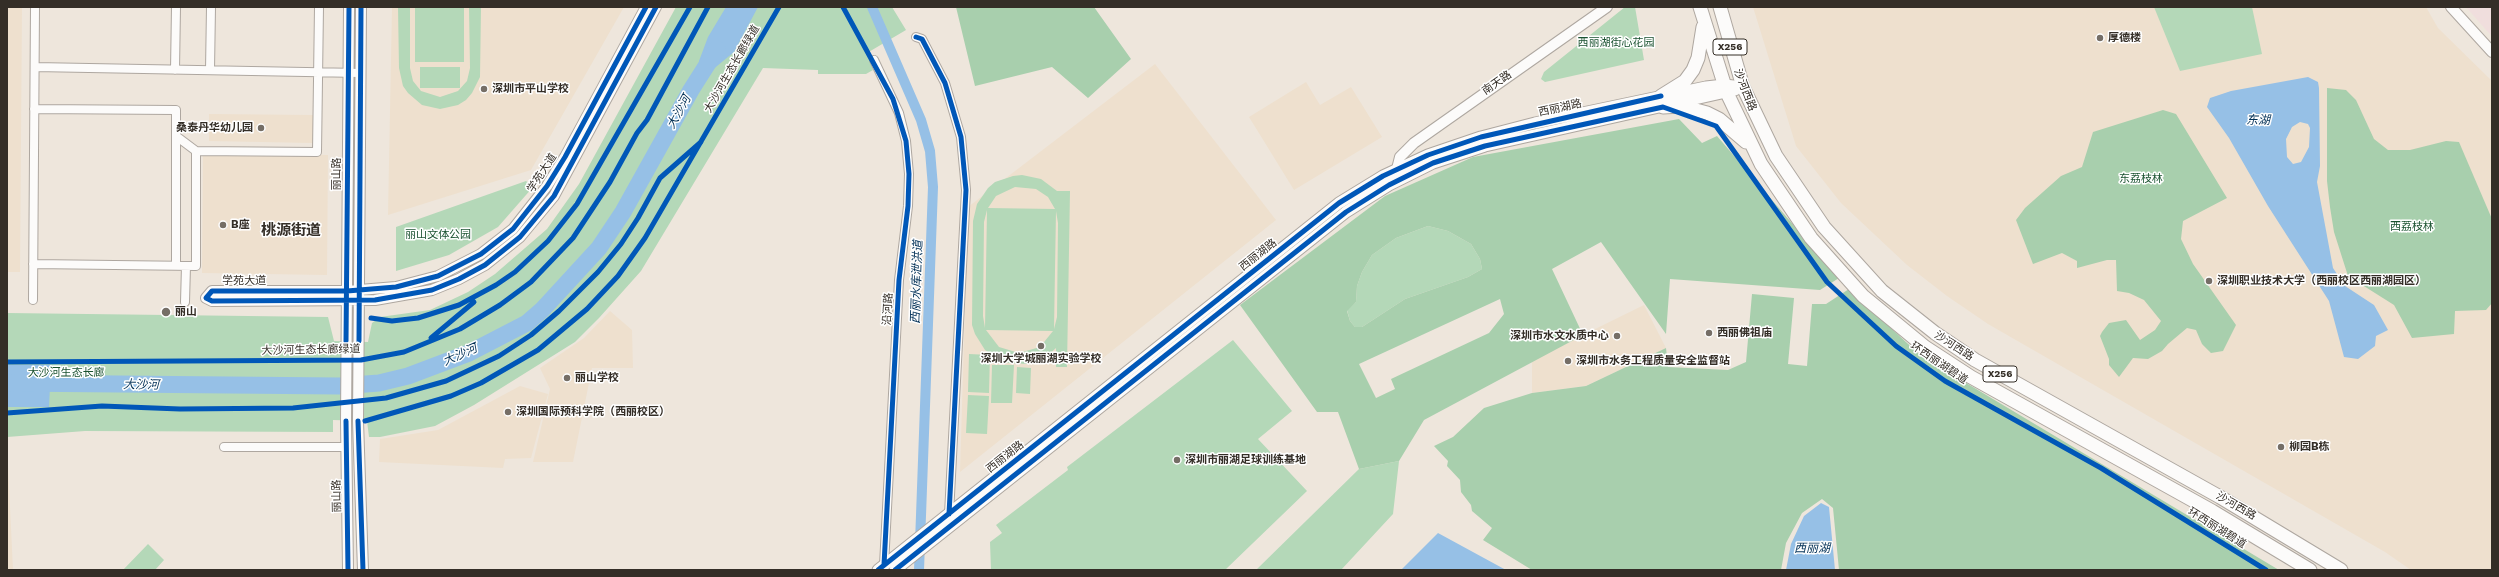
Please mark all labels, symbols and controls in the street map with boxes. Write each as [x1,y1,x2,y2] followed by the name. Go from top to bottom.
[702,23,762,115] street label: 大沙河生态长廊绿道
[2108,31,2141,45] place label: 厚德楼
[2095,33,2105,43] marker: 厚德楼
[1578,36,1654,50] park label: 西丽湖街心花园
[1713,39,1747,55] road number: X256
[1731,67,1759,113] street label: 沙河西路
[1480,68,1514,98] street label: 南天路
[492,82,569,96] place label: 深圳市平山学校
[479,84,489,94] marker: 深圳市平山学校
[664,93,694,131] water label: 大沙河
[1537,97,1583,119] street label: 西丽湖路
[2246,113,2270,127] water label: 东湖
[176,121,253,135] place label: 桑泰丹华幼儿园
[256,123,266,133] marker: 桑泰丹华幼儿园
[524,151,560,195] street label: 学苑大道
[330,158,344,190] street label: 丽山路
[2119,172,2163,186] park label: 东荔枝林
[231,218,250,232] place label: B座
[218,220,228,230] marker: B座
[2390,220,2434,234] park label: 西荔枝林
[261,222,321,240] district label: 桃源街道
[405,228,471,242] park label: 丽山文体公园
[1237,236,1279,274] street label: 西丽湖路
[908,240,926,324] water label: 西丽水库泄洪道
[222,274,266,288] street label: 学苑大道
[2217,274,2426,288] place label: 深圳职业技术大学（西丽校区西丽湖园区）
[2204,276,2214,286] marker: 深圳职业技术大学（西丽校区西丽湖园区）
[881,292,895,326] street label: 沿河路
[175,305,197,319] place label: 丽山
[160,306,172,318] marker: 丽山
[1717,326,1772,340] place label: 西丽佛祖庙
[1704,328,1714,338] marker: 西丽佛祖庙
[1932,328,1976,364] street label: 沙河西路
[1510,329,1609,343] place label: 深圳市水文水质中心
[1612,331,1622,341] marker: 深圳市水文水质中心
[1908,339,1970,387] street label: 环西丽湖碧道
[441,341,479,369] water label: 大沙河
[1036,341,1046,351] marker: 深圳大学城丽湖实验学校
[261,343,361,357] street label: 大沙河生态长廊绿道
[981,352,1101,366] place label: 深圳大学城丽湖实验学校
[1576,354,1730,368] place label: 深圳市水务工程质量安全监督站
[1563,356,1573,366] marker: 深圳市水务工程质量安全监督站
[28,366,104,380] park label: 大沙河生态长廊
[1983,366,2017,382] road number: X256
[575,371,619,385] place label: 丽山学校
[562,373,572,383] marker: 丽山学校
[123,377,159,393] water label: 大沙河
[516,405,670,419] place label: 深圳国际预科学院（西丽校区）
[503,407,513,417] marker: 深圳国际预科学院（西丽校区）
[984,438,1026,476] street label: 西丽湖路
[2289,440,2330,454] place label: 柳园B栋
[2276,442,2286,452] marker: 柳园B栋
[1185,453,1306,467] place label: 深圳市丽湖足球训练基地
[1172,455,1182,465] marker: 深圳市丽湖足球训练基地
[330,479,344,513] street label: 丽山路
[2214,489,2258,523] street label: 沙河西路
[2186,505,2248,551] street label: 环西丽湖碧道
[1794,541,1830,555] water label: 西丽湖

